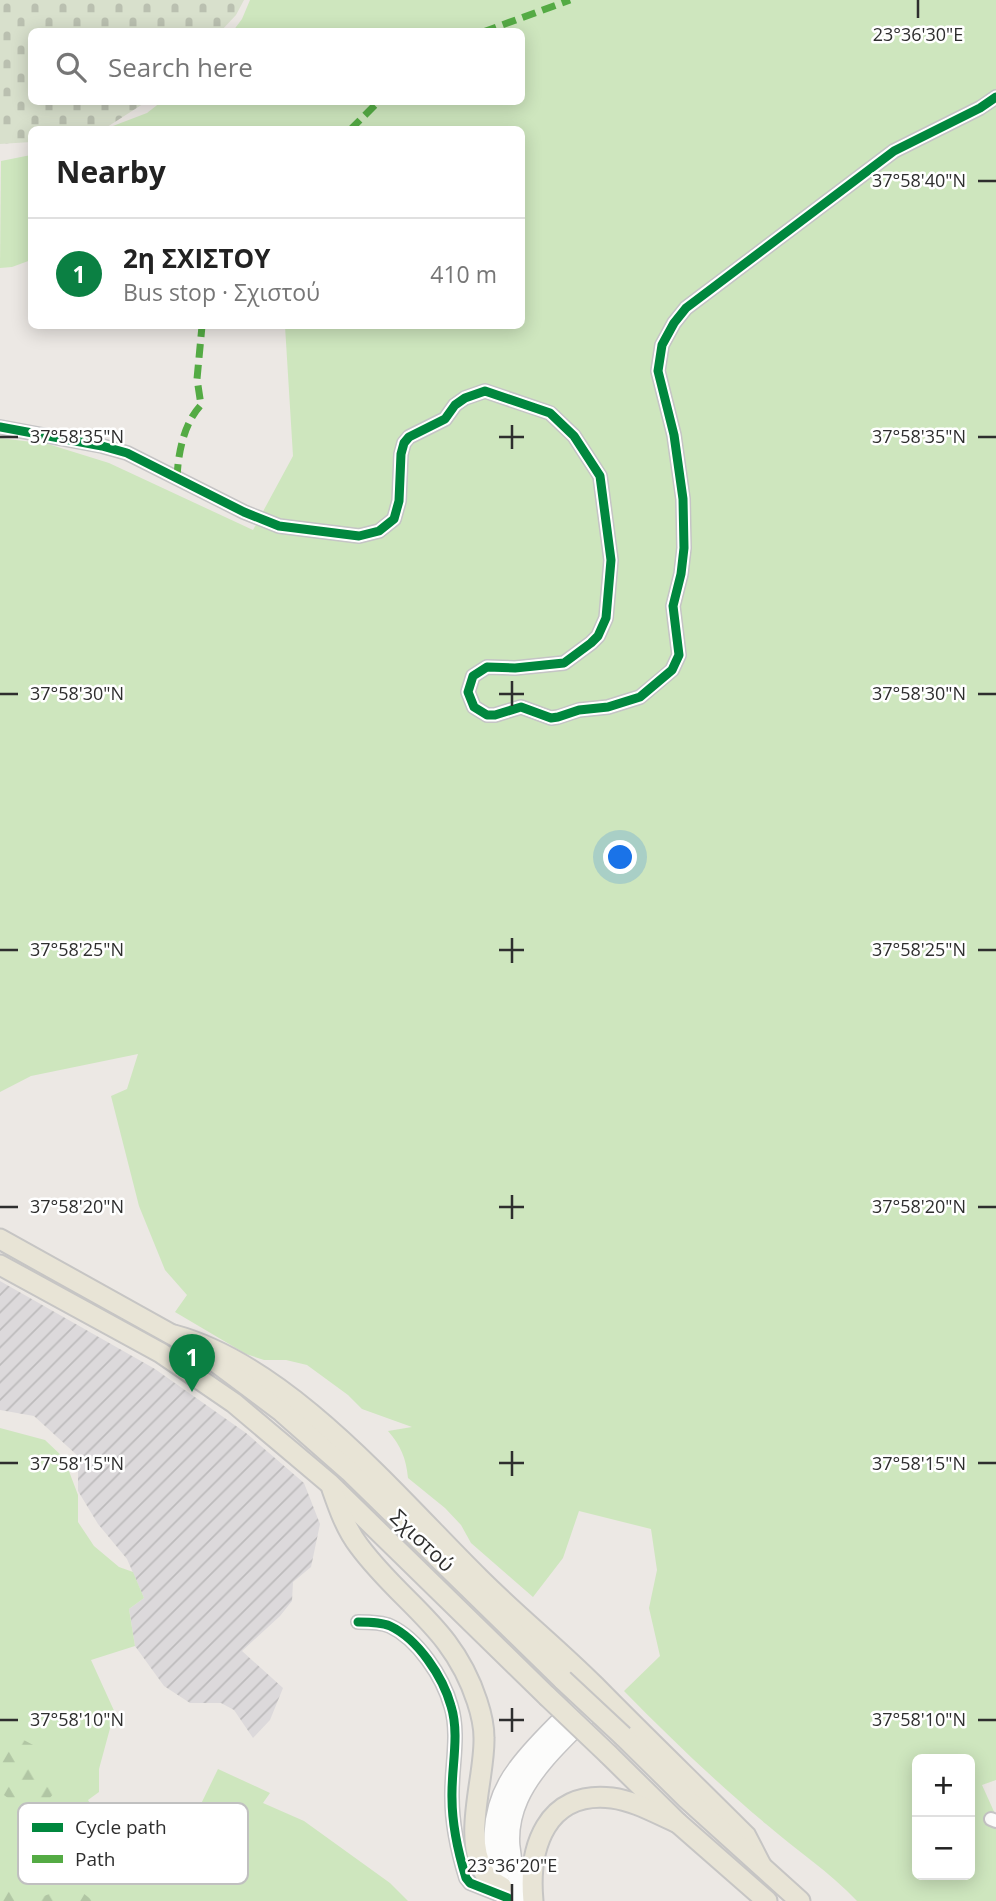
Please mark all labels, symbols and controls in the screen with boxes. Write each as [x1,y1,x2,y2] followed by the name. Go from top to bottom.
[873,22,963,46] text: 23°36'30"E
[28,28,525,105] search box
[52,48,90,86] icon: search
[108,49,253,85] text: Search here
[56,151,166,192] text: Nearby
[872,168,966,192] text: 37°58'40"N
[123,240,270,276] text: 2η ΣΧΙΣΤΟΥ
[72,258,86,290] text: 1
[430,258,497,290] text: 410 m
[123,276,320,308] text: Bus stop · Σχιστού
[30,424,124,448] text: 37°58'35"N
[872,424,966,448] text: 37°58'35"N
[30,681,124,705] text: 37°58'30"N
[872,681,966,705] text: 37°58'30"N
[603,840,637,874] your location
[30,937,124,961] text: 37°58'25"N
[872,937,966,961] text: 37°58'25"N
[30,1194,124,1218] text: 37°58'20"N
[872,1194,966,1218] text: 37°58'20"N
[169,1334,215,1392] pin: 1
[30,1451,124,1475] text: 37°58'15"N
[872,1451,966,1475] text: 37°58'15"N
[385,1503,461,1578] street label: Σχιστού
[30,1707,124,1731] text: 37°58'10"N
[872,1707,966,1731] text: 37°58'10"N
[912,1754,975,1880] map controls
[912,1754,975,1817] button: +
[18,1803,248,1884] legend
[75,1814,167,1840] text: Cycle path
[912,1817,975,1880] button: −
[75,1846,115,1872] text: Path
[467,1853,557,1877] text: 23°36'20"E

